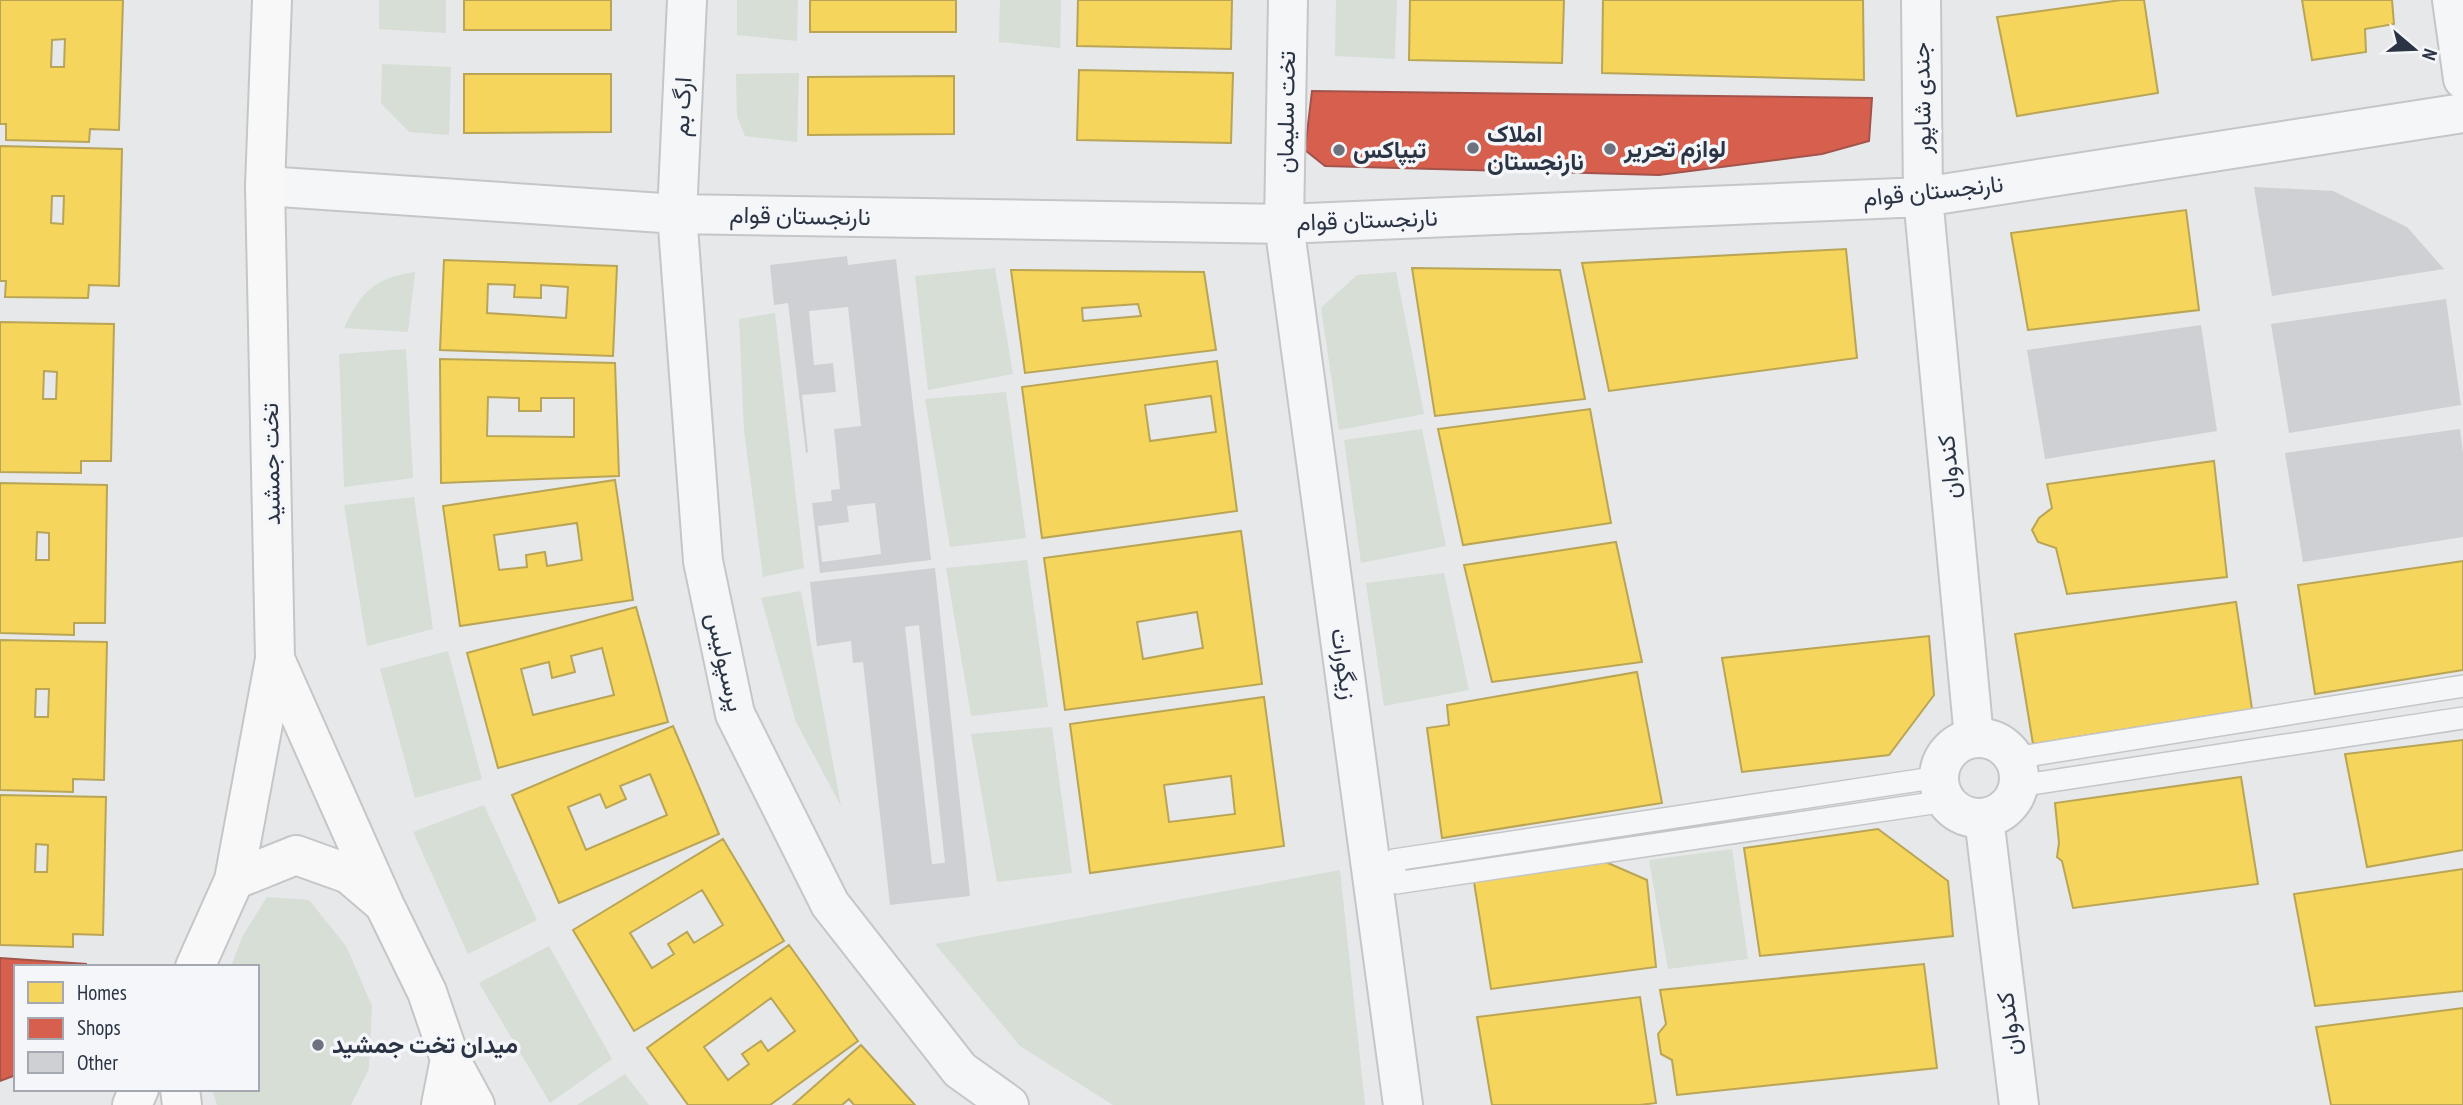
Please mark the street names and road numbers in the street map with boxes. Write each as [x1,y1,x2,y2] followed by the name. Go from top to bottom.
[1905,42,1939,155] street label: جندی شاپور
[1269,50,1302,174] street label: تخت سلیمان
[664,76,700,138] street label: ارگ بم
[1861,168,2005,214] street label: نارنجستان قوام
[729,199,871,233] street label: نارنجستان قوام
[1296,202,1438,238] street label: نارنجستان قوام
[254,402,287,526] street label: تخت جمشید
[1930,434,1967,500] street label: کندوان
[698,609,752,715] street label: پرسپولیس
[1324,626,1365,702] street label: زیگورات
[1989,990,2028,1058] street label: کندوان

